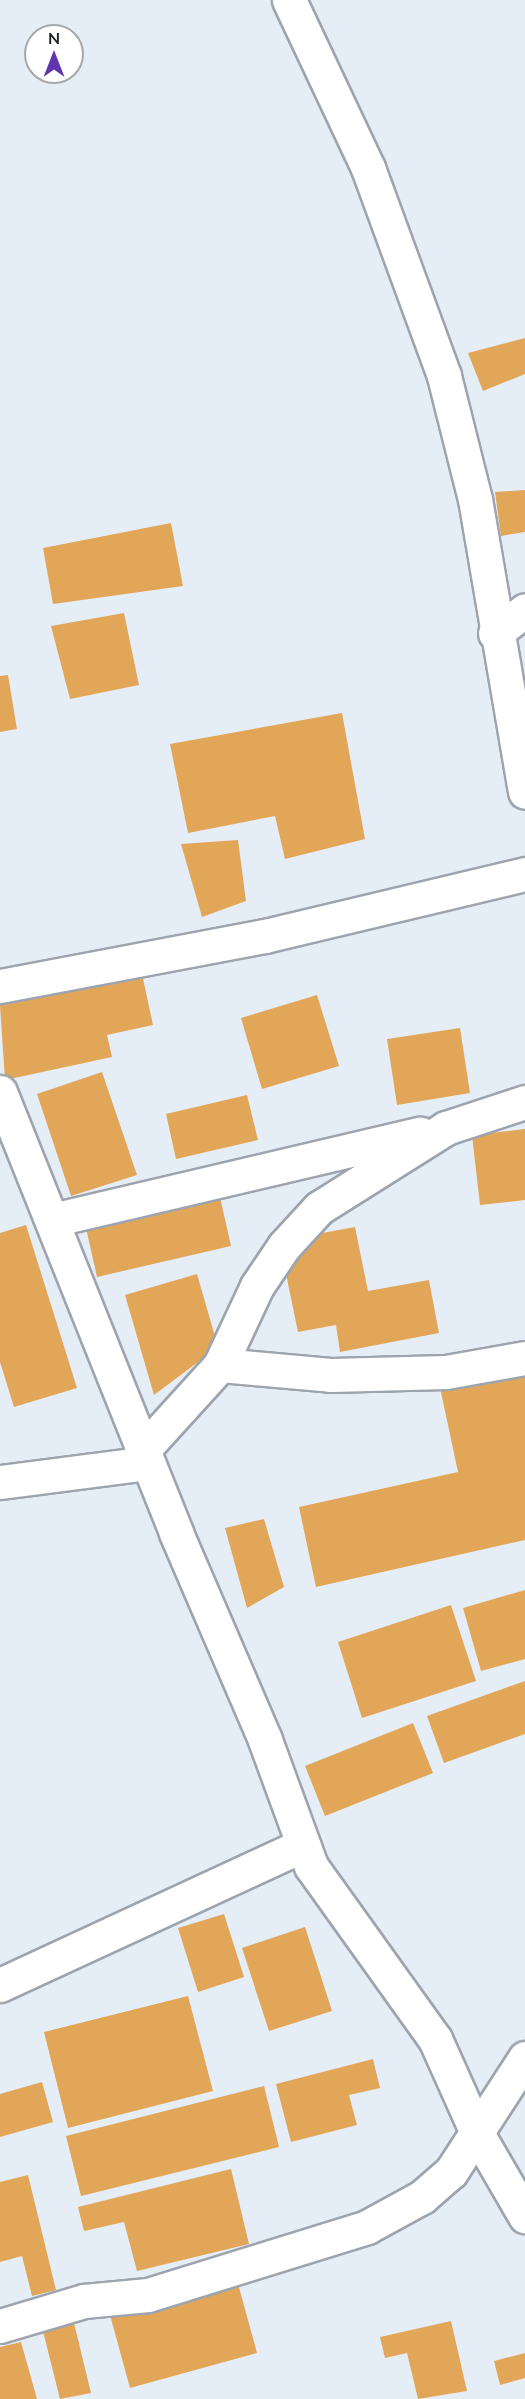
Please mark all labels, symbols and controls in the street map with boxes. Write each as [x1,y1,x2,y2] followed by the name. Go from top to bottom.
[24,24,84,84] north arrow
[48,28,60,48] text: N

